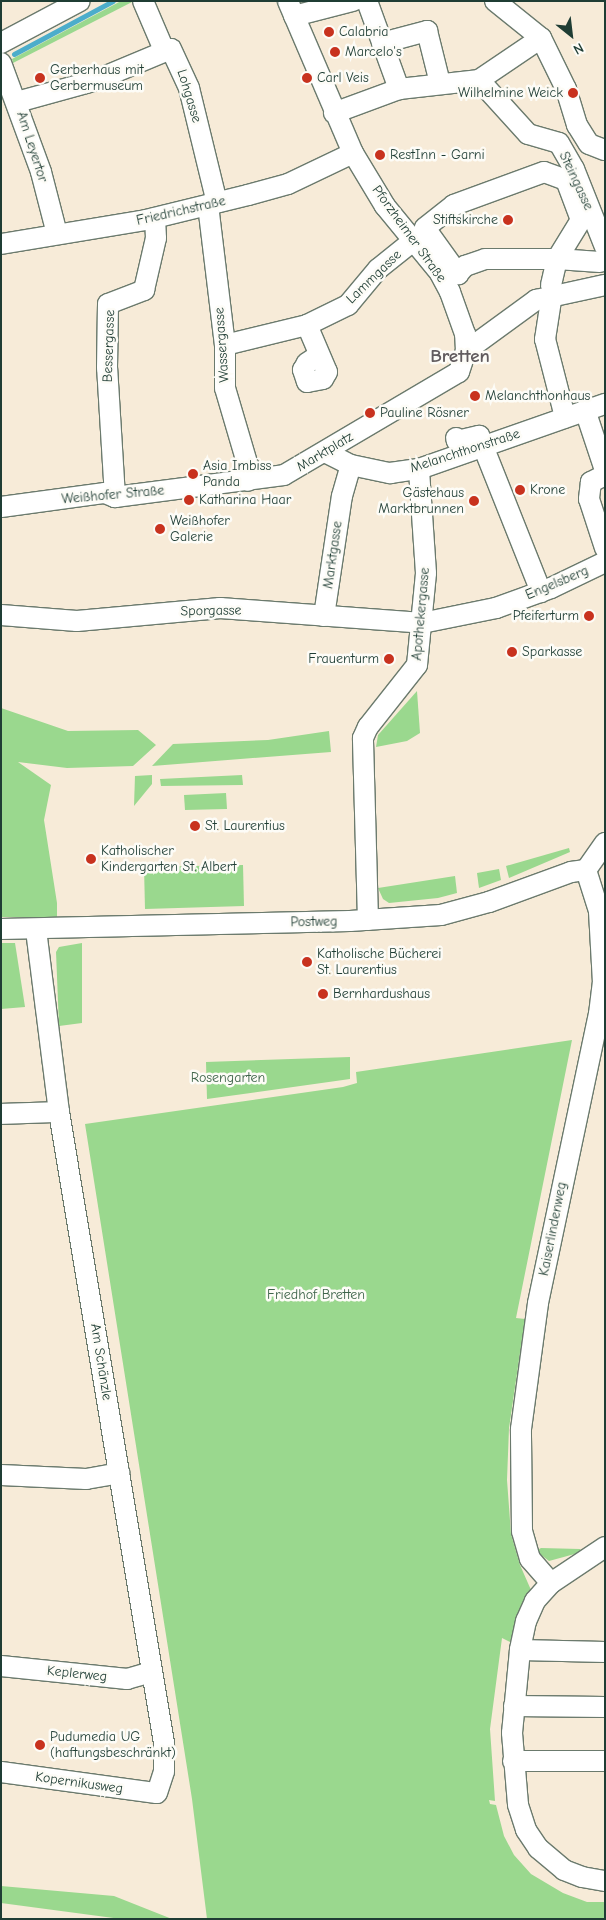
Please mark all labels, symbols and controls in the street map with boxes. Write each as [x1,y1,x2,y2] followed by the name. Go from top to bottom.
[546,10,596,60] north arrow
[339,24,389,40] place label: Calabria
[323,26,335,38] marker: Calabria
[570,39,587,58] text: N
[345,44,402,60] place label: Marcelo's
[329,46,341,58] marker: Marcelo's
[50,62,144,94] place label: Gerberhaus mit Gerbermuseum
[173,67,205,125] street label: Lohgasse
[317,70,369,86] place label: Carl Veis
[34,72,46,84] marker: Gerberhaus mit Gerbermuseum
[301,72,313,84] marker: Carl Veis
[458,85,563,101] place label: Wilhelmine Weick
[567,87,579,99] marker: Wilhelmine Weick
[13,110,51,184] street label: Am Leyertor
[390,147,485,163] place label: RestInn - Garni
[374,149,386,161] marker: RestInn - Garni
[555,149,597,213] street label: Steingasse
[368,182,450,286] street label: Pforzheimer Straße
[135,193,227,229] street label: Friedrichstraße
[433,212,498,228] place label: Stiftskirche
[502,214,514,226] marker: Stiftskirche
[343,247,405,307] street label: Lammgasse
[211,307,233,383] street label: Wassergasse
[99,309,119,383] street label: Bessergasse
[430,346,490,368] district label: Bretten
[485,388,590,404] place label: Melanchthonhaus
[469,390,481,402] marker: Melanchthonhaus
[380,405,469,421] place label: Pauline Rösner
[364,407,376,419] marker: Pauline Rösner
[408,425,522,477] street label: Melanchthonstraße
[294,429,356,475] street label: Marktplatz
[203,458,271,491] place label: Asia Imbiss Panda
[187,468,199,480] marker: Asia Imbiss Panda
[61,482,165,508] street label: Weißhofer Straße
[530,482,565,498] place label: Krone
[514,484,526,496] marker: Krone
[378,485,464,518] place label: Gästehaus Marktbrunnen
[199,492,291,508] place label: Katharina Haar
[183,494,195,506] marker: Katharina Haar
[468,495,480,507] marker: Gästehaus Marktbrunnen
[170,513,230,546] place label: Weißhofer Galerie
[320,520,346,590] street label: Marktgasse
[154,523,166,535] marker: Weißhofer Galerie
[523,562,591,604] street label: Engelsberg
[409,567,433,661] street label: Apothekergasse
[180,602,242,620] street label: Sporgasse
[513,608,579,624] place label: Pfeiferturm
[583,610,595,622] marker: Pfeiferturm
[522,644,582,660] place label: Sparkasse
[506,646,518,658] marker: Sparkasse
[308,651,379,667] place label: Frauenturm
[383,653,395,665] marker: Frauenturm
[205,818,285,834] place label: St. Laurentius
[189,820,201,832] marker: St. Laurentius
[101,843,236,876] place label: Katholischer Kindergarten St. Albert
[85,853,97,865] marker: Katholischer Kindergarten St. Albert
[290,913,338,931] street label: Postweg
[317,946,442,979] place label: Katholische Bücherei St. Laurentius
[301,956,313,968] marker: Katholische Bücherei St. Laurentius
[333,986,430,1002] place label: Bernhardushaus
[317,988,329,1000] marker: Bernhardushaus
[191,1070,265,1086] park label: Rosengarten
[536,1181,570,1277] street label: Kaiserlindenweg
[267,1287,365,1303] park label: Friedhof Bretten
[87,1322,115,1402] street label: Am Schänzle
[46,1662,108,1686] street label: Keplerweg
[50,1729,176,1761] place label: Pudumedia UG (haftungsbeschränkt)
[34,1739,46,1751] marker: Pudumedia UG (haftungsbeschränkt)
[34,1769,124,1797] street label: Kopernikusweg

